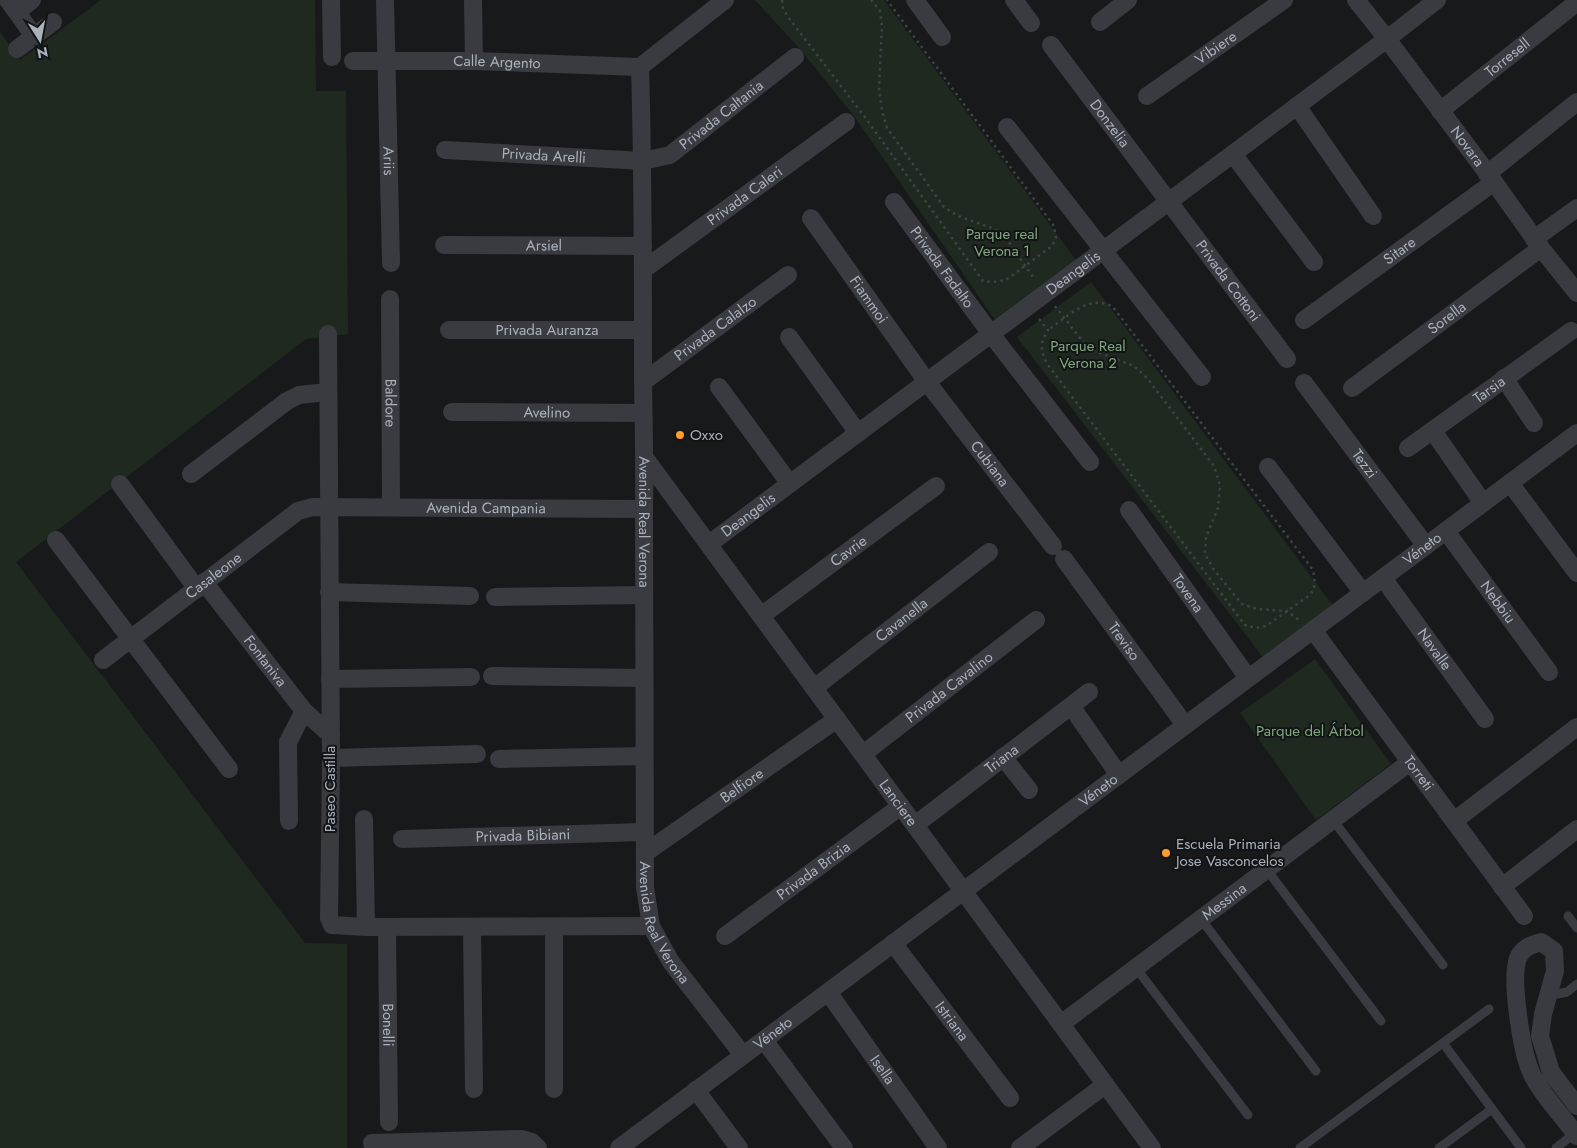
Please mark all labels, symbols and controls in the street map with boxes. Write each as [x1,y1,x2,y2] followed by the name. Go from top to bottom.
[15,15,65,65] north arrow
[1190,25,1241,70] street label: Vibiere
[1480,33,1535,82] street label: Torresell
[35,42,50,64] text: N
[453,50,541,74] street label: Calle Argento
[674,75,768,155] street label: Privada Caltania
[1084,95,1135,152] street label: Donzelia
[1445,122,1490,171] street label: Novara
[501,142,587,169] street label: Privada Arelli
[377,146,400,176] street label: Ariis
[702,161,787,231] street label: Privada Caleri
[905,222,979,313] street label: Privada Fadalto
[966,223,1038,262] park label: Parque real Verona 1
[1379,231,1421,270] street label: Sitare
[526,234,562,257] street label: Arsiel
[1190,236,1266,326] street label: Privada Cottoni
[1041,245,1105,300] street label: Deangelis
[844,271,893,328] street label: Fiammoi
[670,291,761,366] street label: Privada Calalzo
[1423,296,1471,339] street label: Sorella
[496,319,599,341] street label: Privada Auranza
[1050,335,1126,374] park label: Parque Real Verona 2
[1469,371,1510,409] street label: Tarsia
[379,379,402,428] street label: Baldore
[524,401,570,424] street label: Avelino
[690,424,723,446] place label: Oxxo
[674,429,686,441] marker: Oxxo
[965,436,1015,491] street label: Cubiana
[1346,445,1383,483] street label: Tezzi
[633,456,655,588] street label: Avenida Real Verona
[717,487,780,542] street label: Deangelis
[426,497,546,519] street label: Avenida Campania
[1398,527,1446,571] street label: Véneto
[826,530,872,572] street label: Cavrie
[181,547,246,604] street label: Casaleone
[1167,569,1209,617] street label: Tovena
[1475,576,1521,628] street label: Nebbiu
[871,592,932,647] street label: Cavanella
[1103,618,1146,665] street label: Treviso
[1412,624,1457,675] street label: Navalle
[238,631,292,691] street label: Fontaniva
[901,646,998,728] street label: Privada Cavalino
[1256,720,1364,742] park label: Parque del Árbol
[980,739,1023,779] street label: Triana
[319,746,341,832] street label: Paseo Castilla
[1398,751,1439,795] street label: Torreti
[716,762,768,808] street label: Belfiore
[1074,768,1122,812] street label: Véneto
[874,775,923,831] street label: Lanciere
[475,823,571,848] street label: Privada Bibiani
[1174,833,1284,872] place label: Escuela Primaria Jose Vasconcelos
[772,836,855,905] street label: Privada Brizia
[1160,847,1172,859] marker: Escuela Primaria Jose Vasconcelos
[634,861,695,989] street label: Avenida Real Verona
[1197,877,1251,926] street label: Messina
[930,997,974,1046] street label: Istriana
[377,1003,399,1047] street label: Bonelli
[749,1011,797,1055] street label: Véneto
[865,1050,901,1089] street label: Isella

